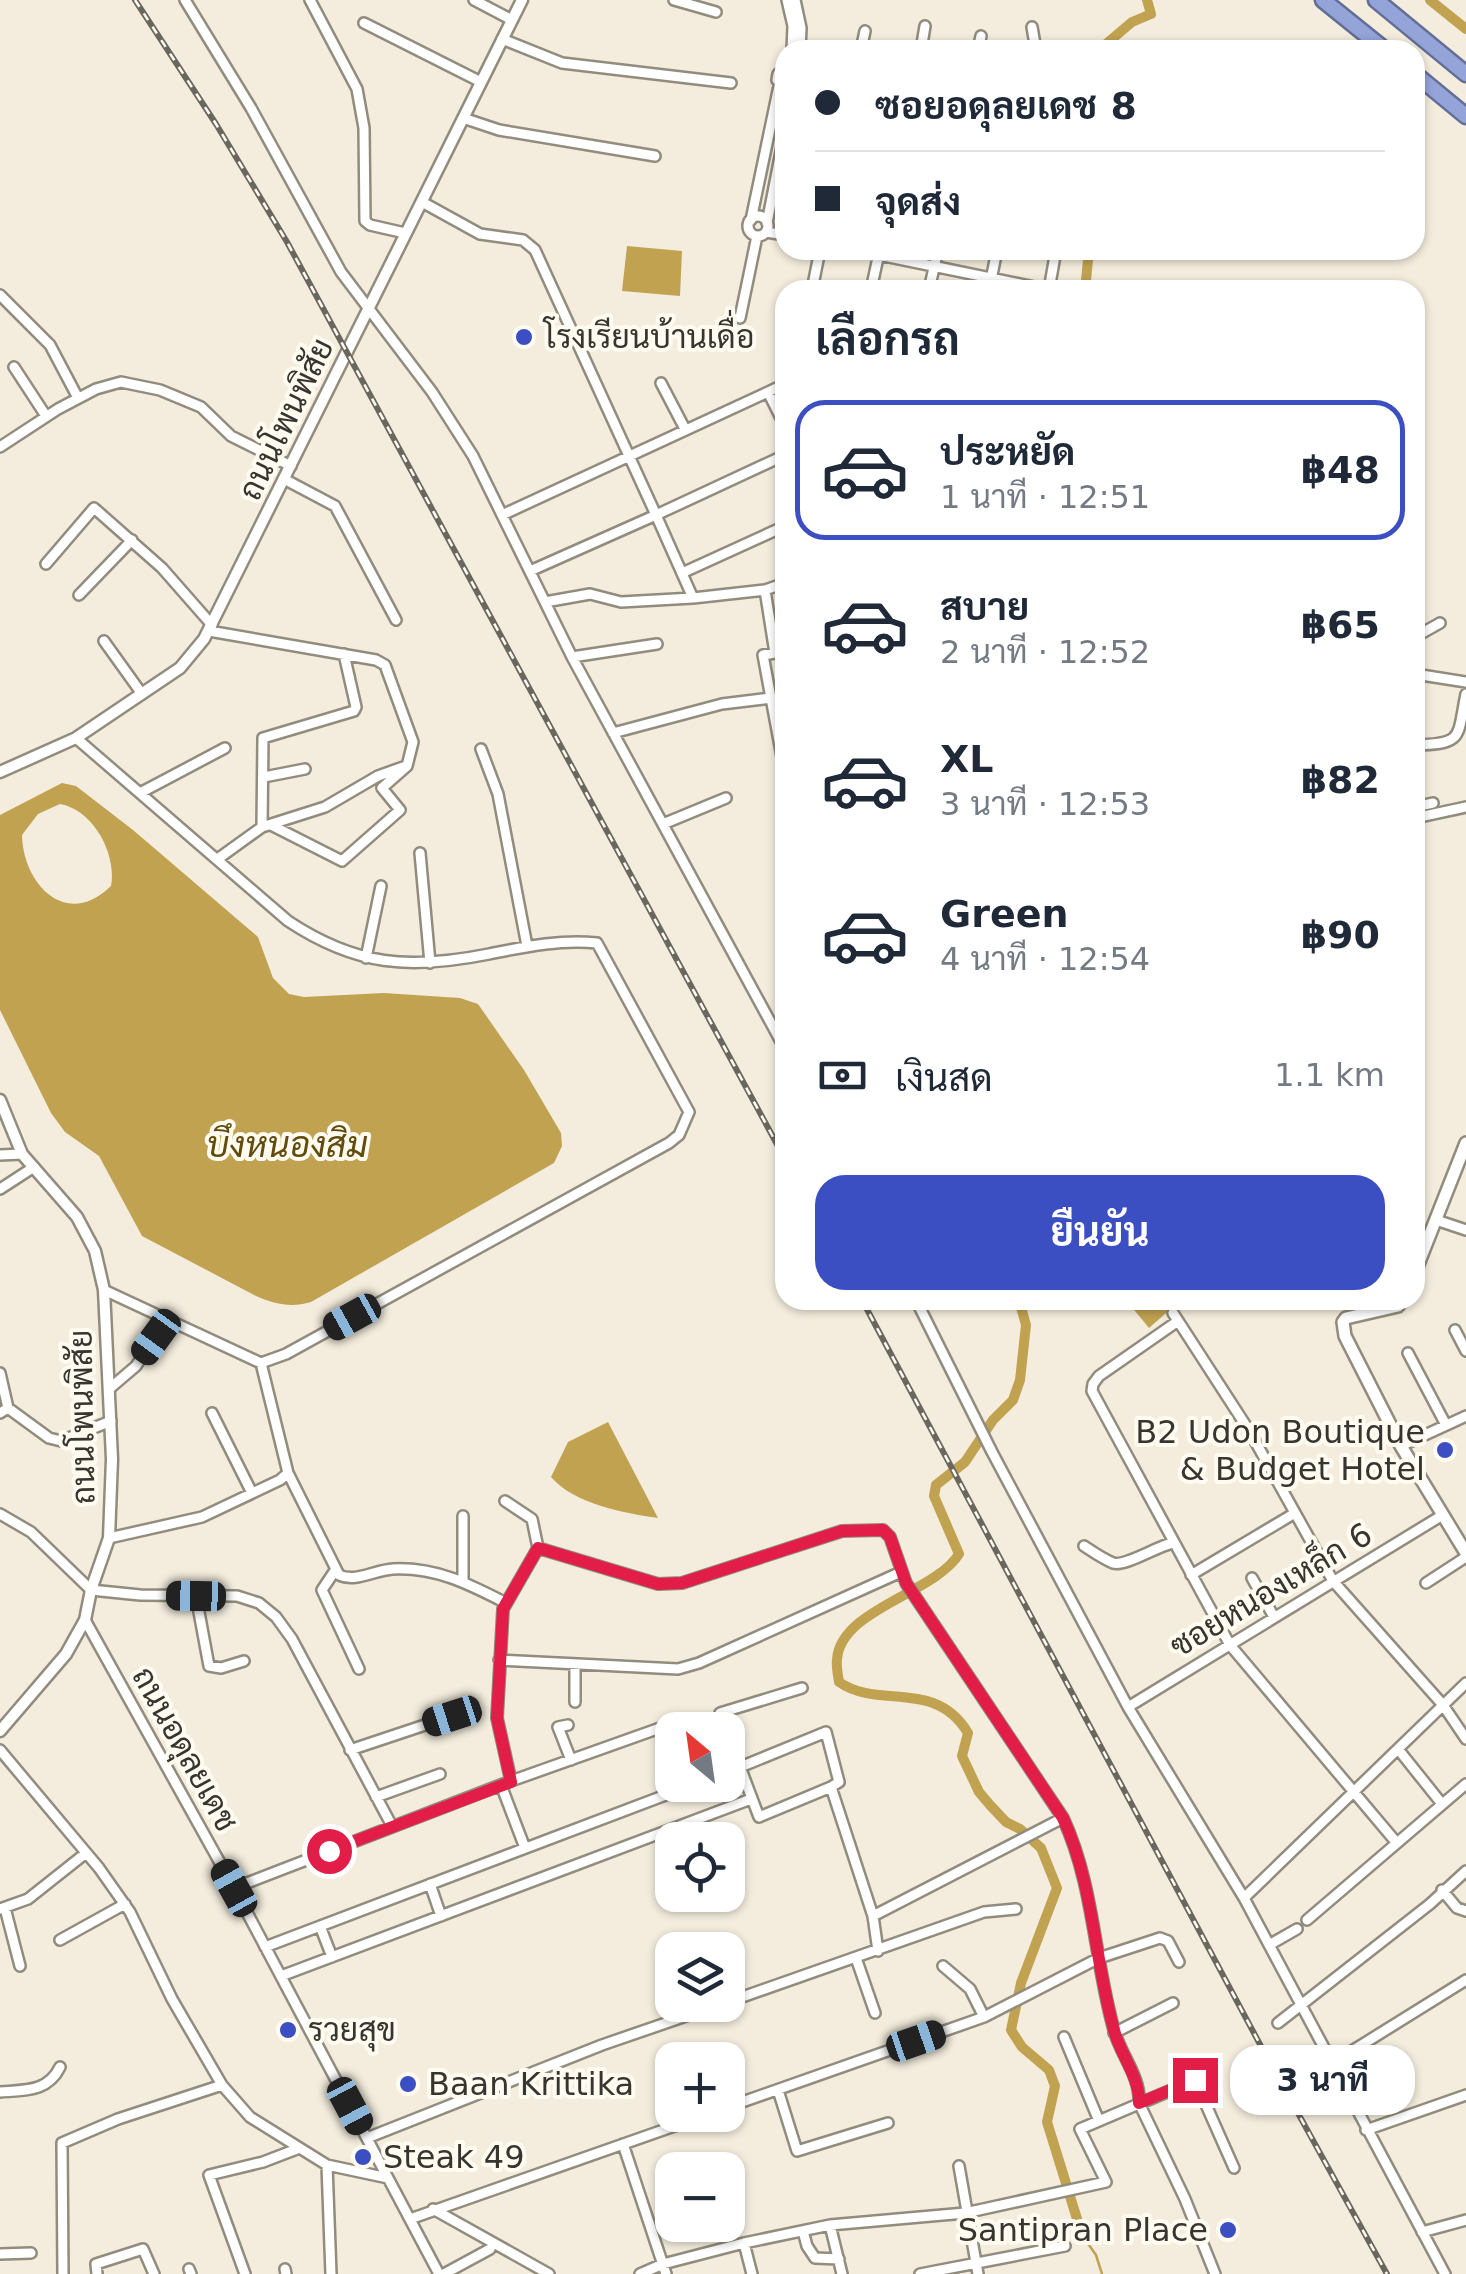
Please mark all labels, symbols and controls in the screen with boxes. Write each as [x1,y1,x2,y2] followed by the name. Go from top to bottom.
[875,84,1137,128] text: ซอยอดุลยเดช 8
[875,180,961,224] text: จุดส่ง
[542,309,754,356] place label: โรงเรียนบ้านเดื่อ
[815,313,960,366] text: เลือกรถ
[513,326,535,348] marker: โรงเรียนบ้านเดื่อ
[229,331,341,506] street label: ถนนโพนพิสัย
[820,425,910,515] icon: car
[940,430,1075,474] text: ประหยัด
[1301,448,1380,492] text: ฿48
[940,478,1150,516] text: 1 นาที · 12:51
[820,580,910,670] icon: car
[940,585,1029,629] text: สบาย
[1301,603,1380,647] text: ฿65
[940,633,1150,671] text: 2 นาที · 12:52
[820,735,910,825] icon: car
[940,737,994,781] text: XL
[1301,758,1380,802] text: ฿82
[940,785,1150,823] text: 3 นาที · 12:53
[820,890,910,980] icon: car
[940,892,1069,936] text: Green
[1301,913,1380,957] text: ฿90
[940,940,1150,978] text: 4 นาที · 12:54
[815,1048,870,1103] icon: cash
[895,1056,993,1100] text: เงินสด
[1274,1056,1385,1094] text: 1.1 km
[206,1123,368,1165] water label: บึงหนองสิม
[815,1175,1385,1290] button: ยืนยัน
[318,1289,386,1345] car
[126,1304,186,1370] car
[59,1329,103,1505] street label: ถนนโพนพิสัย
[1135,1413,1425,1488] place label: B2 Udon Boutique & Budget Hotel
[1434,1439,1456,1461] marker: B2 Udon Boutique & Budget Hotel
[1161,1511,1379,1665] street label: ซอยหนองเหล็ก 6
[166,1580,226,1612] car
[122,1660,246,1839] street label: ถนนอดุลยเดช
[419,1692,485,1740] car
[655,1712,745,1802] north arrow
[655,1712,745,2242] map controls
[655,1822,745,1912] button: locate
[307,1829,352,1874] route start
[206,1854,262,1922] car
[655,1932,745,2022] button: layers
[308,2011,396,2052] place label: รวยสุข
[883,2017,949,2065] car
[277,2019,299,2041] marker: รวยสุข
[655,2042,745,2132] button: +
[1230,2045,1415,2115] callout: 3 นาที
[1173,2058,1218,2103] route end
[1276,2061,1369,2099] text: 3 นาที
[428,2065,634,2103] place label: Baan Krittika
[323,2072,377,2140] car
[397,2073,419,2095] marker: Baan Krittika
[383,2138,525,2176] place label: Steak 49
[352,2146,374,2168] marker: Steak 49
[655,2152,745,2242] button: −
[958,2211,1208,2249] place label: Santipran Place
[1217,2219,1239,2241] marker: Santipran Place

